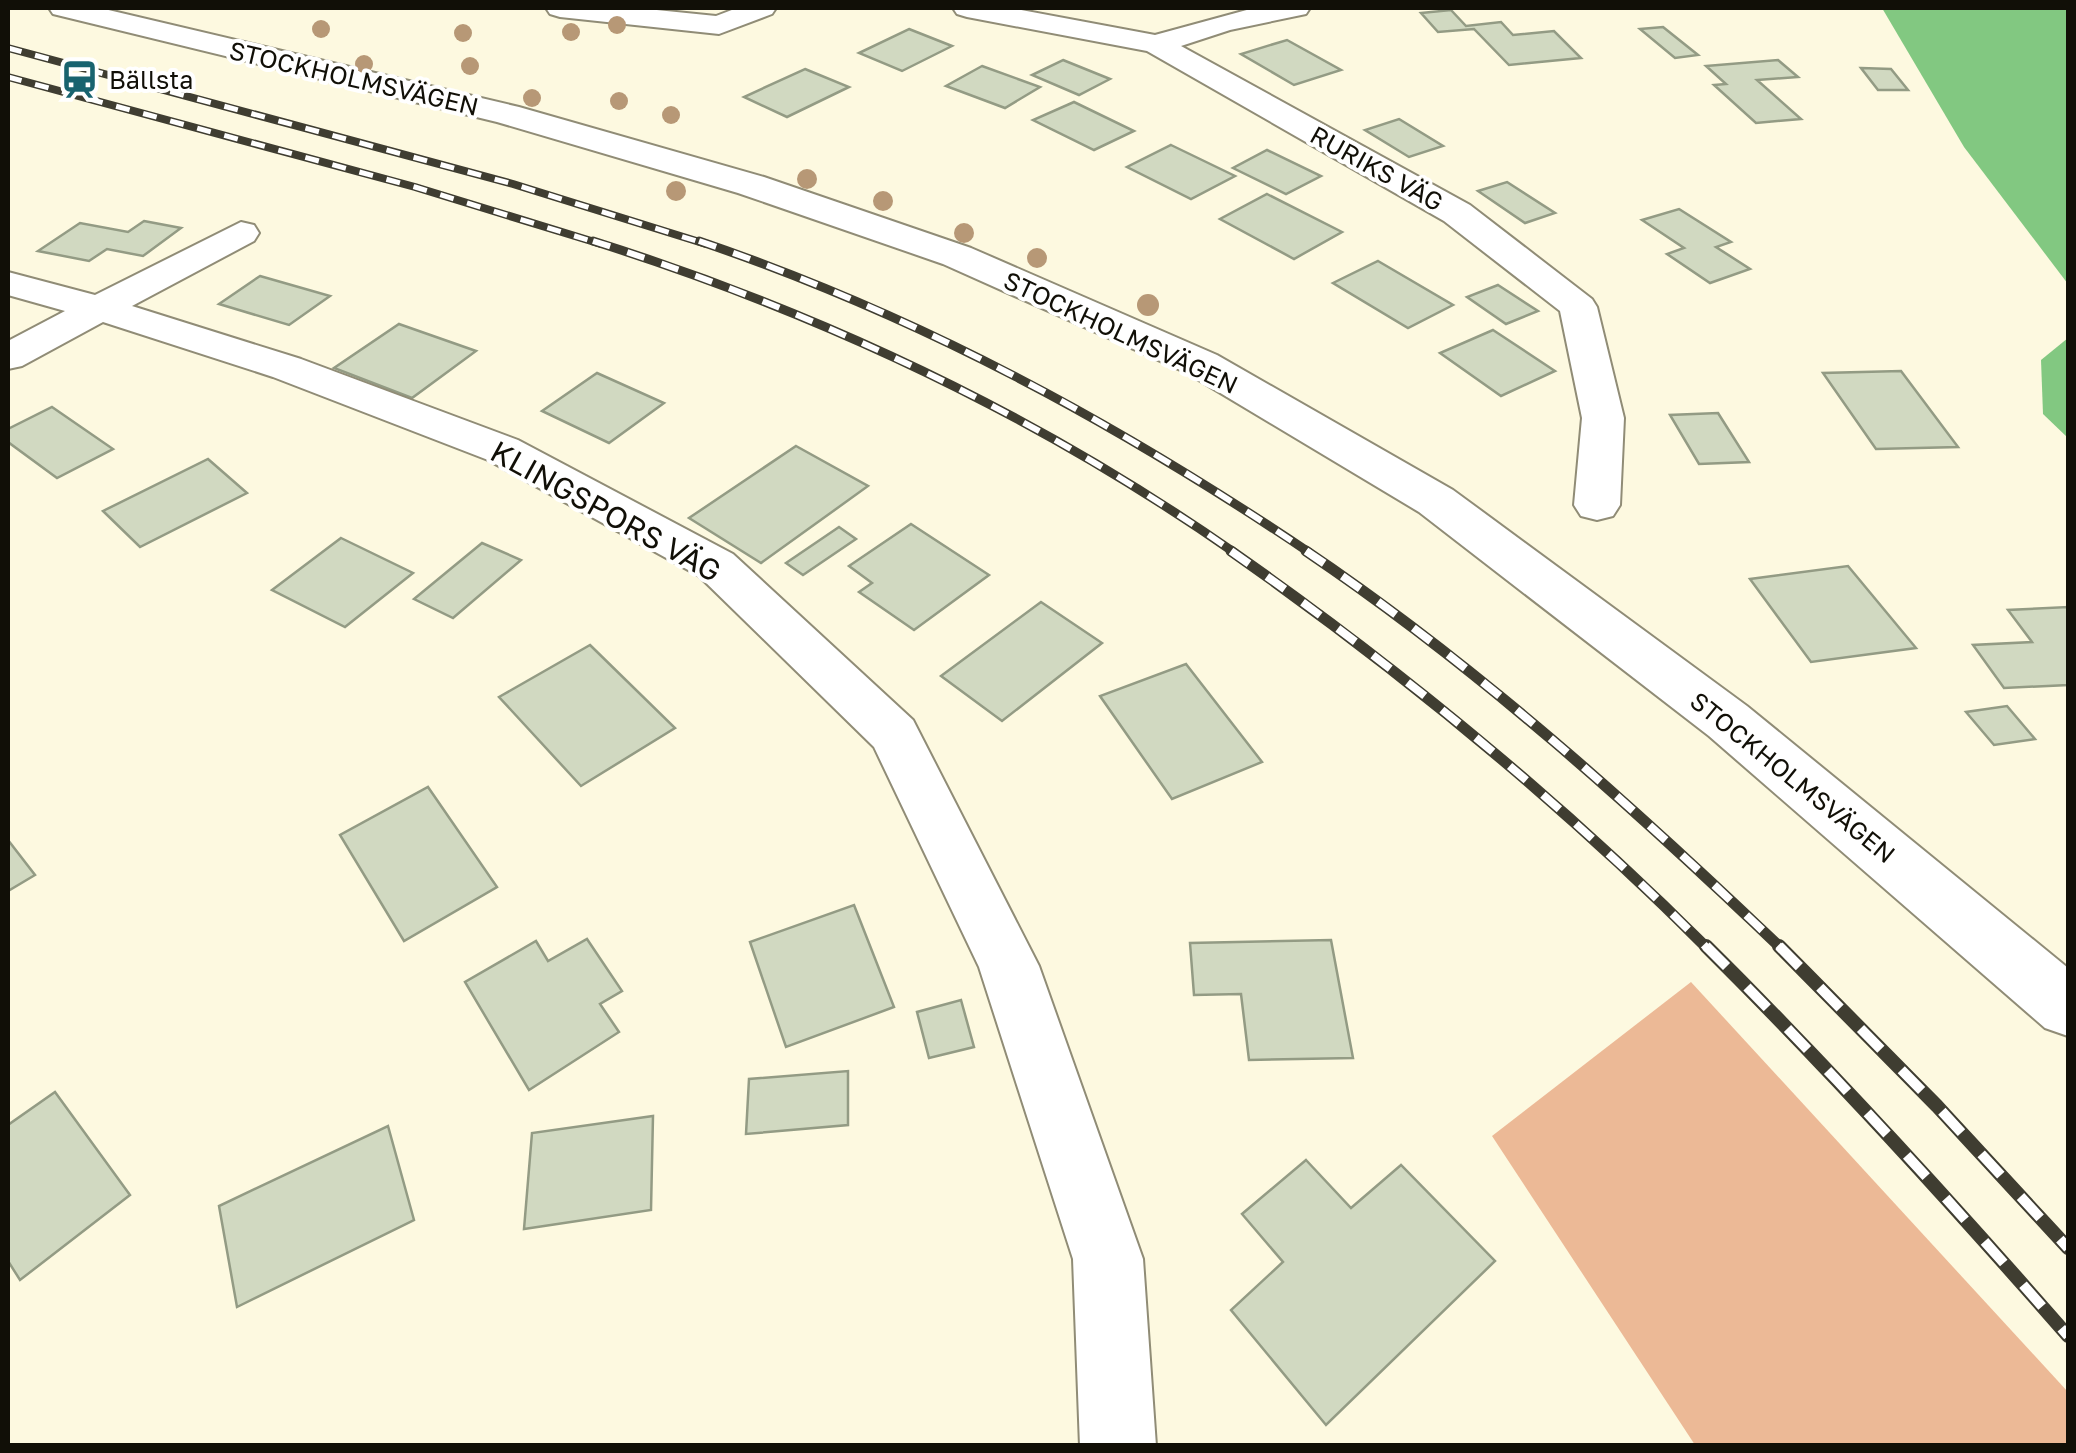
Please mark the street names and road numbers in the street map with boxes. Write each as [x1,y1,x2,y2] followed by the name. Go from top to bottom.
[226,34,482,122] street label: STOCKHOLMSVÄGEN
[1305,119,1449,217] street label: RURIKS VÄG
[999,264,1243,400] street label: STOCKHOLMSVÄGEN
[485,433,727,589] street label: KLINGSPORS VÄG
[1684,685,1902,869] street label: STOCKHOLMSVÄGEN

